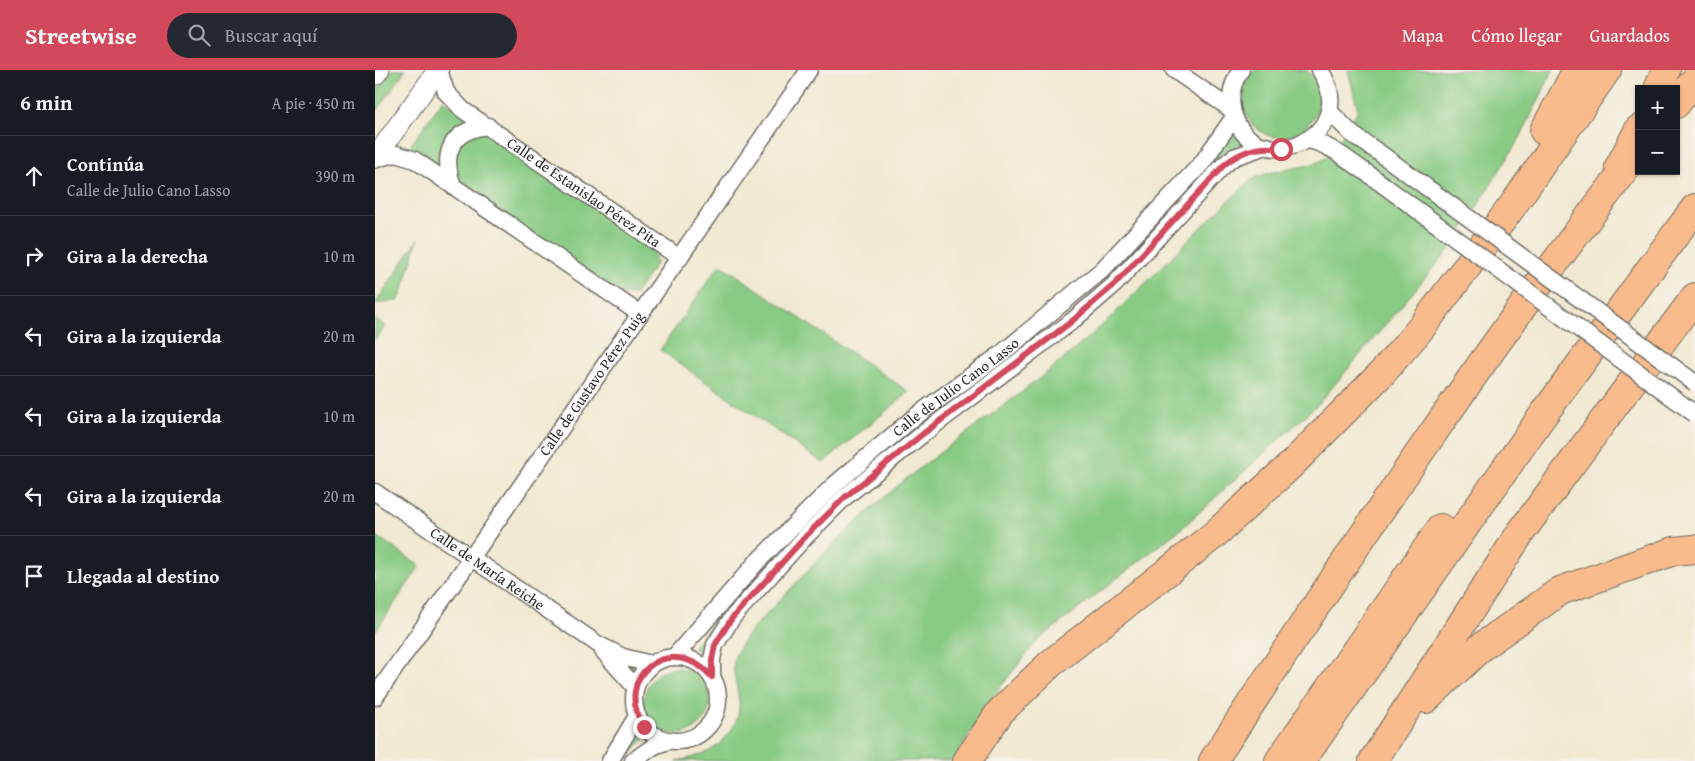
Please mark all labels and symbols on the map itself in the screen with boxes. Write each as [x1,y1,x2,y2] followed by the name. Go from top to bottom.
[503,132,665,252] street label: Calle de Estanislao Pérez Pita
[1270,138,1293,161] route start
[534,306,649,460] street label: Calle de Gustavo Pérez Puig
[888,332,1024,441] street label: Calle de Julio Cano Lasso
[426,522,549,615] street label: Calle de María Reiche
[633,716,656,739] route end

